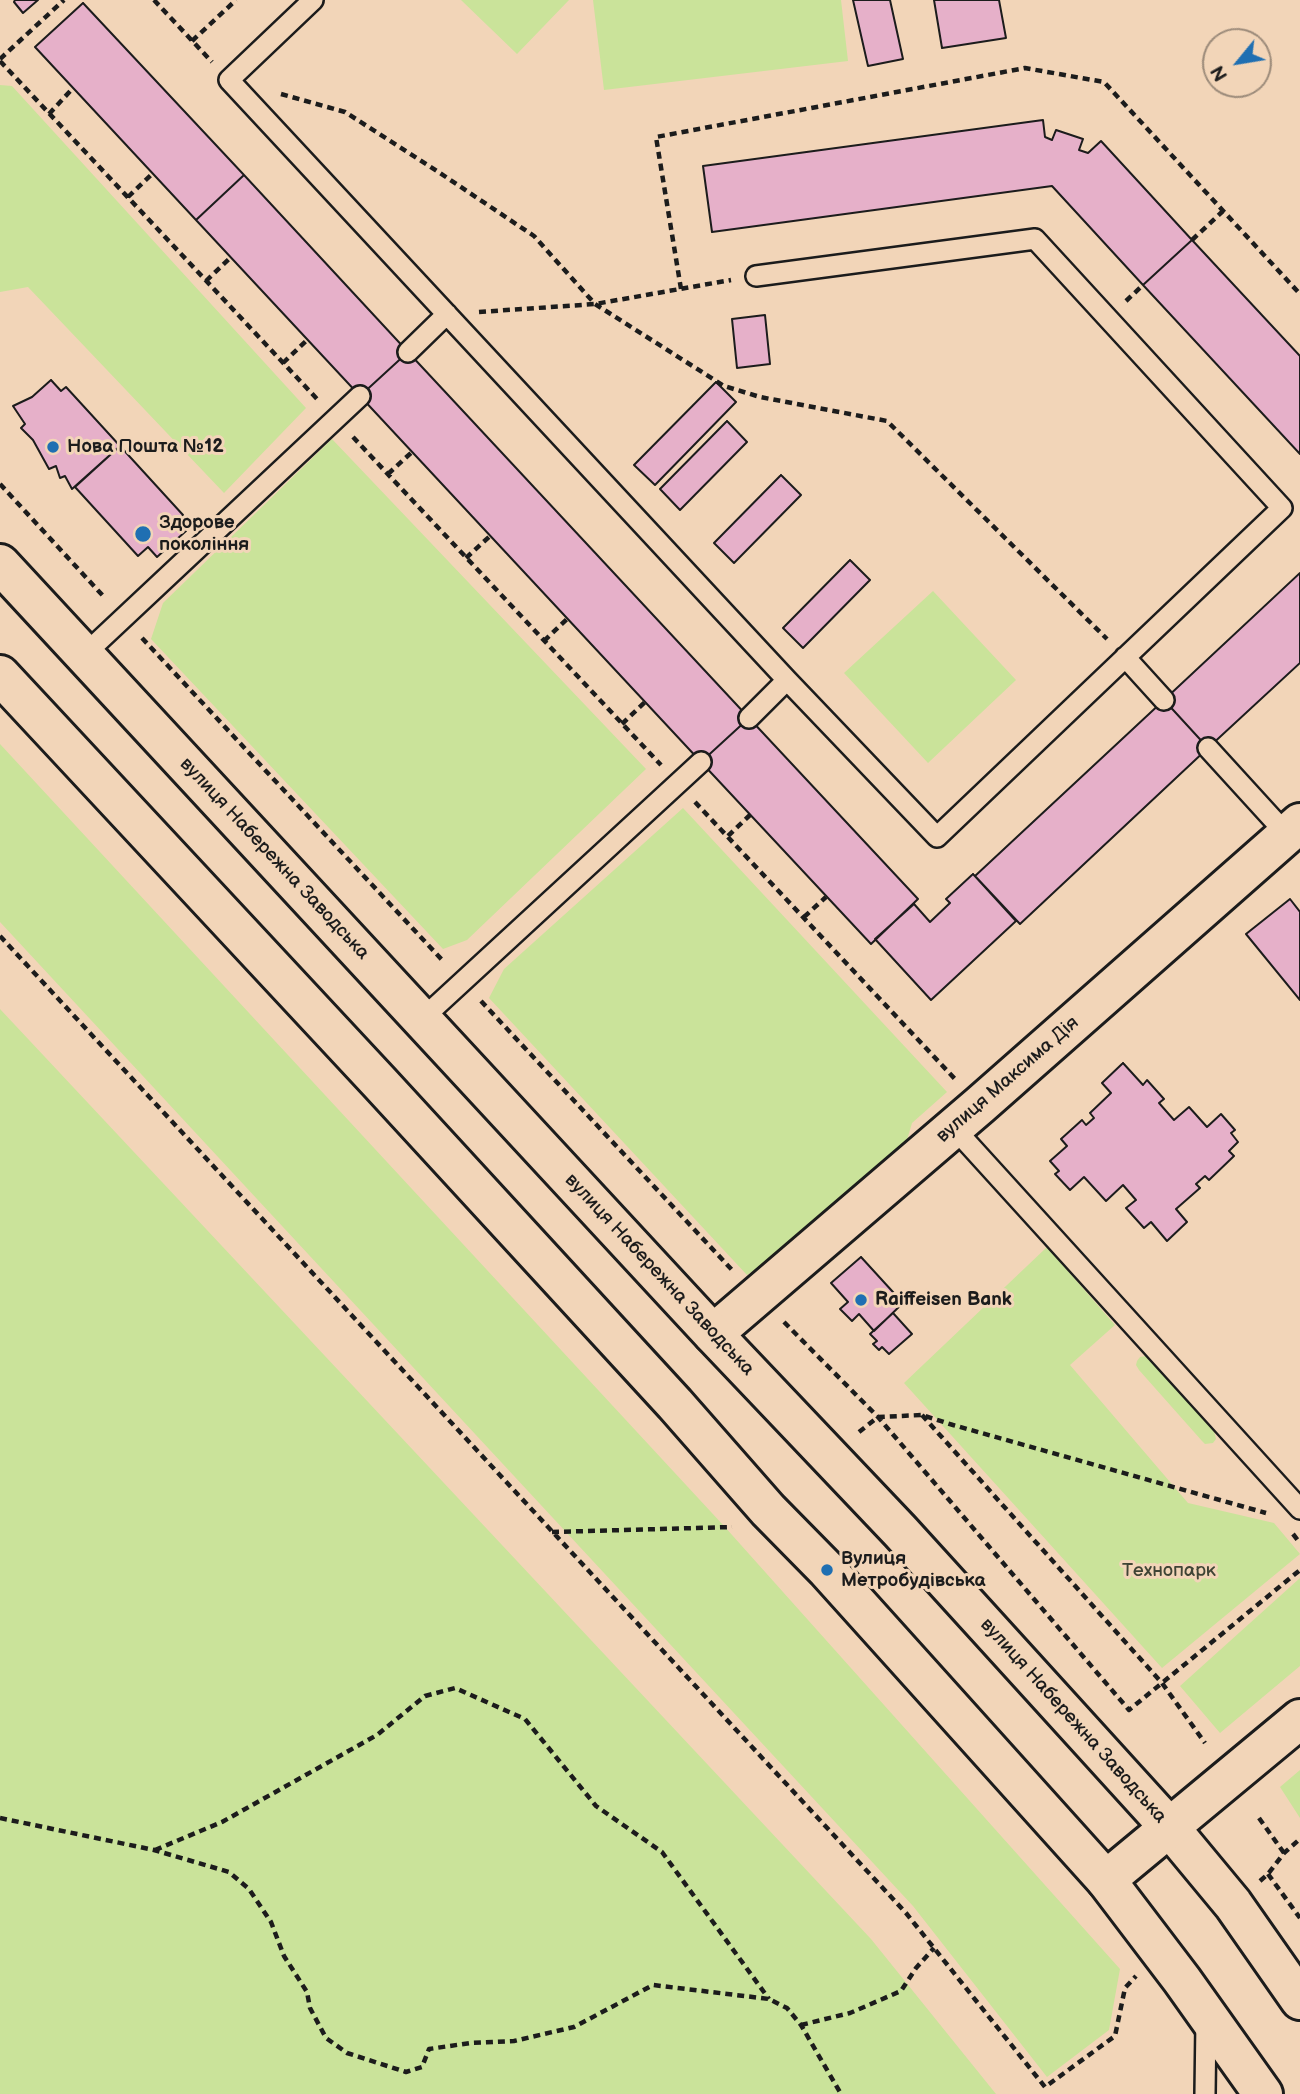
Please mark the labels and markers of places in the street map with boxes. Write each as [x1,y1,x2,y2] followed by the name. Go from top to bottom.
[67,436,224,458] place label: Нова Пошта №12
[45,439,61,455] marker: Нова Пошта №12
[159,512,249,556] place label: Здорове покоління
[133,524,153,544] marker: Здорове покоління
[875,1289,1012,1311] place label: Raiffeisen Bank
[853,1292,869,1308] marker: Raiffeisen Bank
[841,1548,986,1592] place label: Вулиця Метробудівська
[819,1562,835,1578] marker: Вулиця Метробудівська

